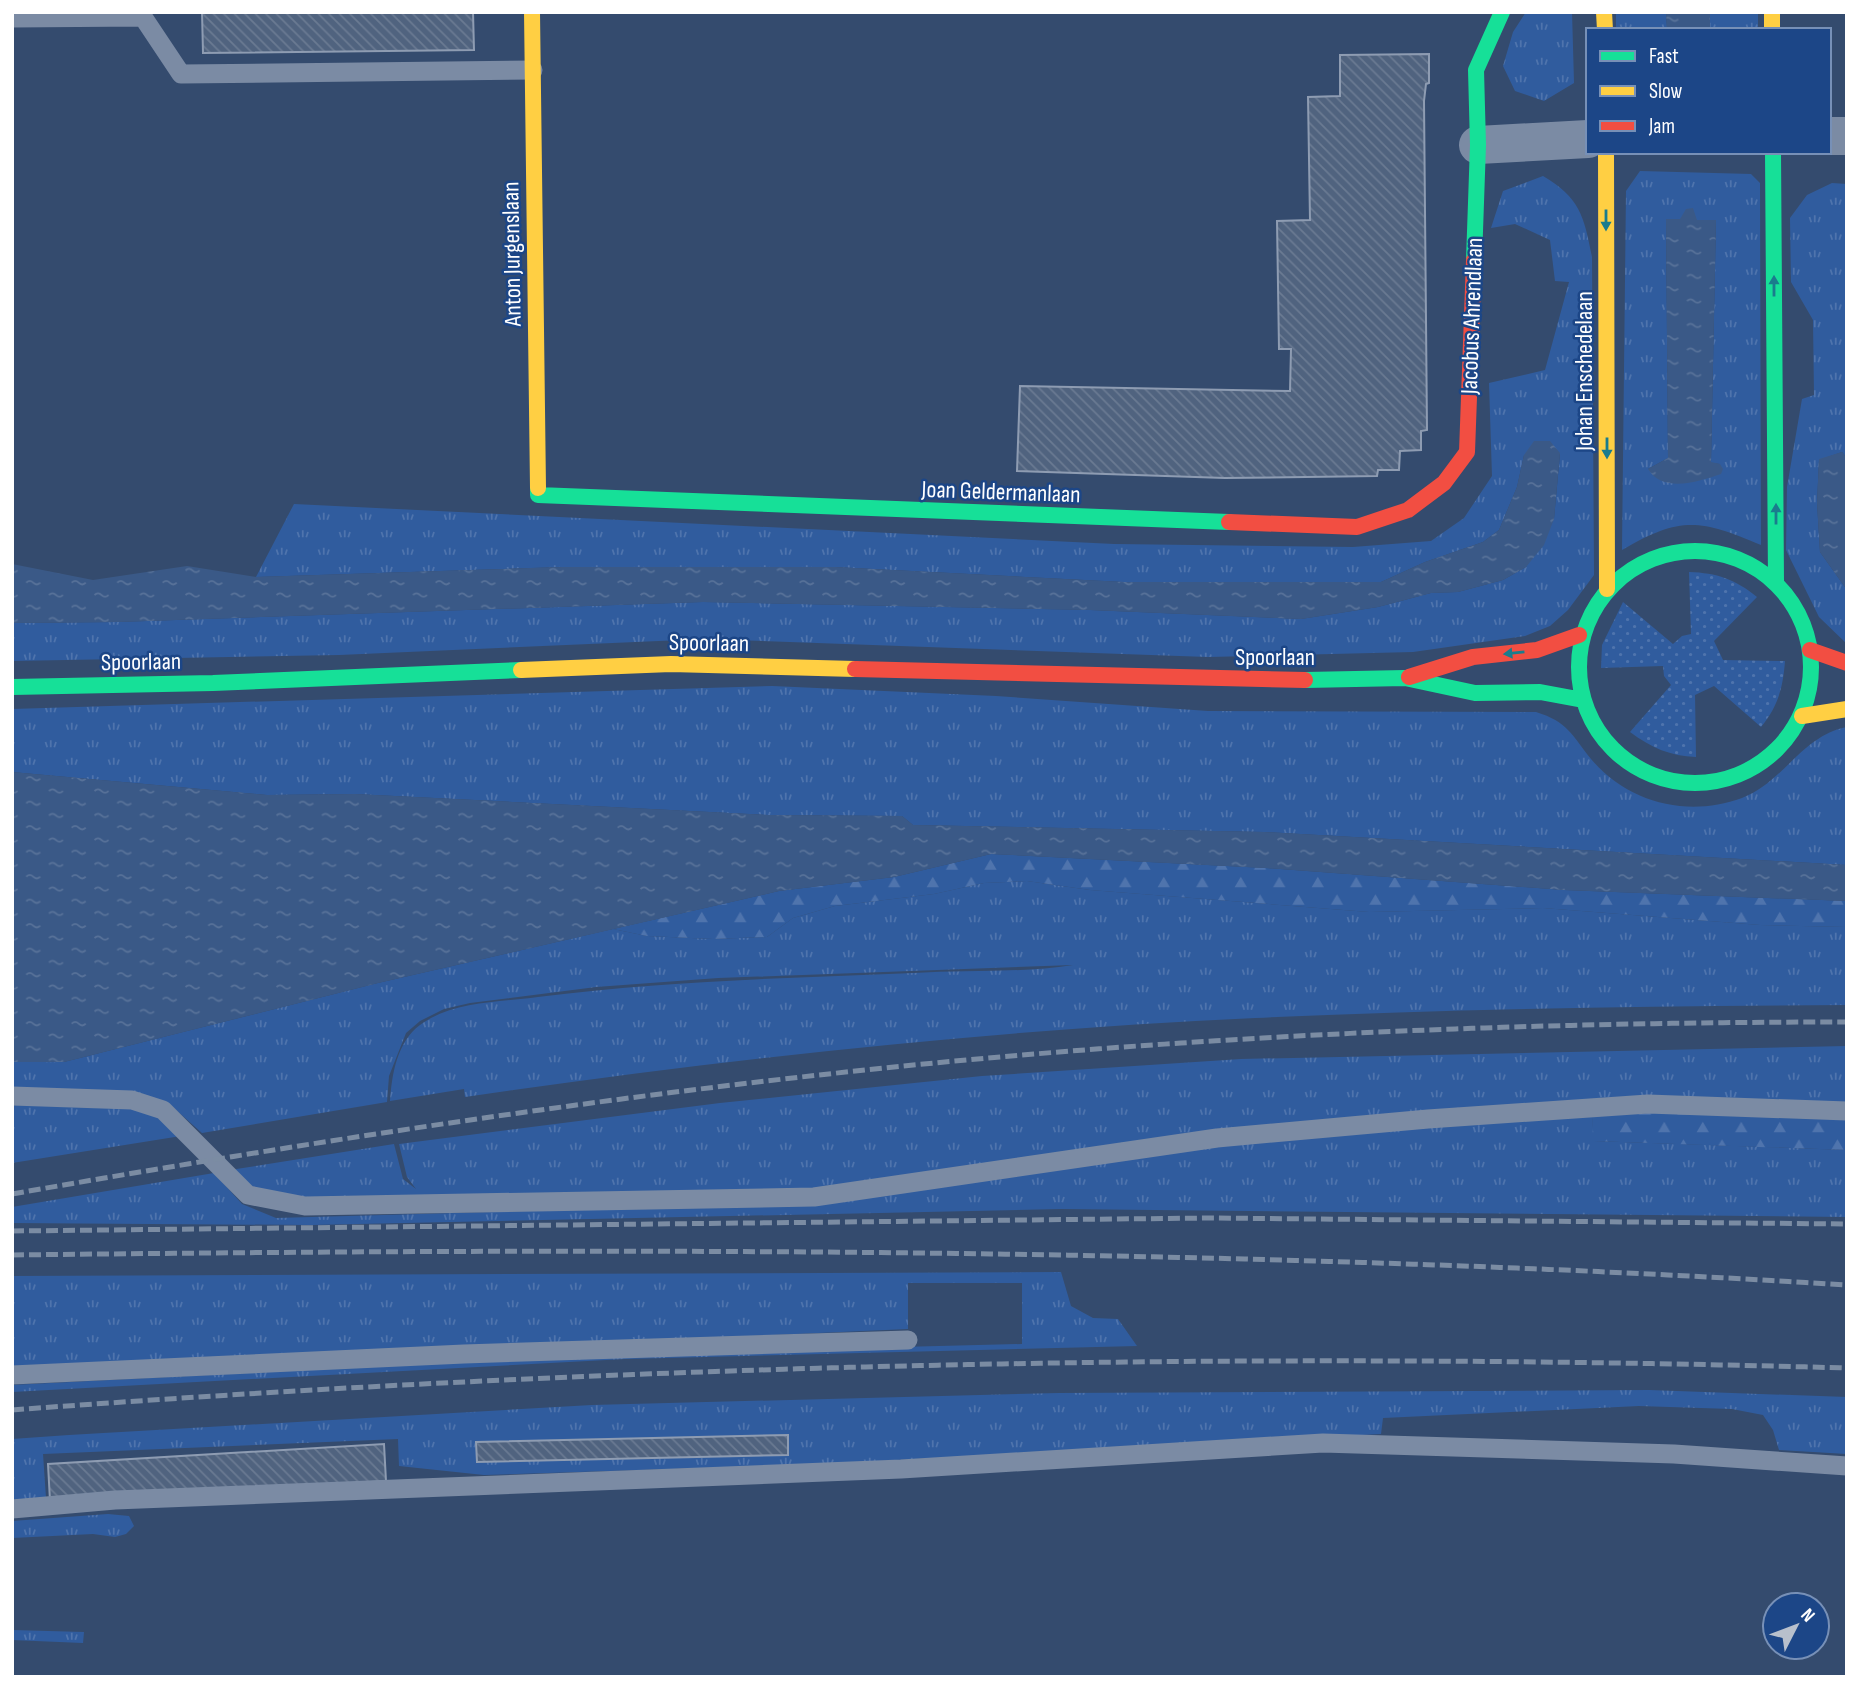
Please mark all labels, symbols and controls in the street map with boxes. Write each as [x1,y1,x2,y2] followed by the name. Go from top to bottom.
[1586,28,1831,154] legend
[1649,44,1679,69] text: Fast
[1649,79,1683,104] text: Slow
[1648,114,1675,139] text: Jam
[496,181,528,328] street label: Anton Jurgenslaan
[1600,210,1612,232] one-way arrow
[1455,237,1489,396] street label: Jacobus Ahrendlaan
[1768,275,1780,297] one-way arrow
[1570,291,1599,452] street label: Johan Enschedelaan
[1601,437,1613,459] one-way arrow
[920,475,1081,509] street label: Joan Geldermanlaan
[1770,503,1782,525] one-way arrow
[669,628,749,658] street label: Spoorlaan
[1235,643,1315,672] street label: Spoorlaan
[101,647,181,677] street label: Spoorlaan
[1503,648,1525,659] one-way arrow
[1761,1591,1831,1661] north arrow
[1796,1604,1819,1627] text: N

